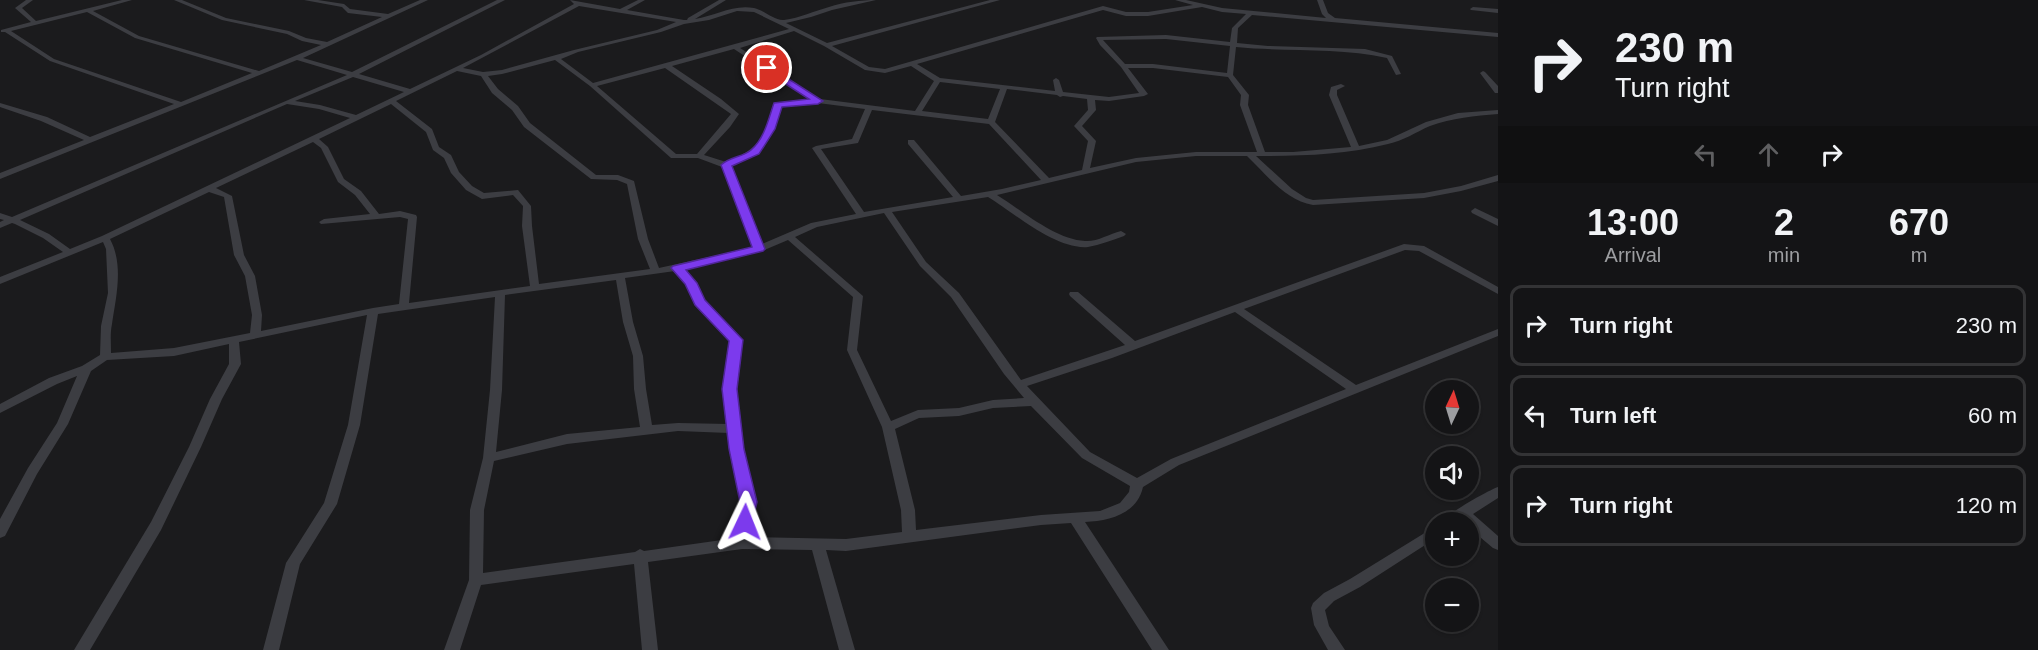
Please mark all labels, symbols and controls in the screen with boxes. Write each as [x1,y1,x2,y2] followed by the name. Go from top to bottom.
[1516,24,1594,102] icon: right
[1615,24,1734,71] text: 230 m
[741,42,792,93] pin
[750,51,783,84] icon: arrive
[1615,73,1730,103] text: Turn right
[1689,138,1722,171] icon: left
[1752,138,1785,171] icon: ahead
[1815,138,1848,171] icon: right
[1587,202,1679,243] text: 13:00
[1774,202,1794,243] text: 2
[1889,202,1949,243] text: 670
[1605,244,1661,266] text: Arrival
[1768,244,1800,266] text: min
[1911,244,1927,266] text: m
[1519,309,1552,342] icon: right
[1570,313,1672,338] text: Turn right
[1956,313,2017,338] text: 230 m
[1425,380,1479,434] north arrow
[1425,380,1479,632] map controls
[1519,399,1552,432] icon: left
[1570,403,1656,428] text: Turn left
[1968,403,2017,428] text: 60 m
[1425,446,1479,500] button: sound
[1519,489,1552,522] icon: right
[713,490,777,554] position arrow
[1570,493,1672,518] text: Turn right
[1956,493,2017,518] text: 120 m
[1425,512,1479,566] button: +
[1425,578,1479,632] button: −

